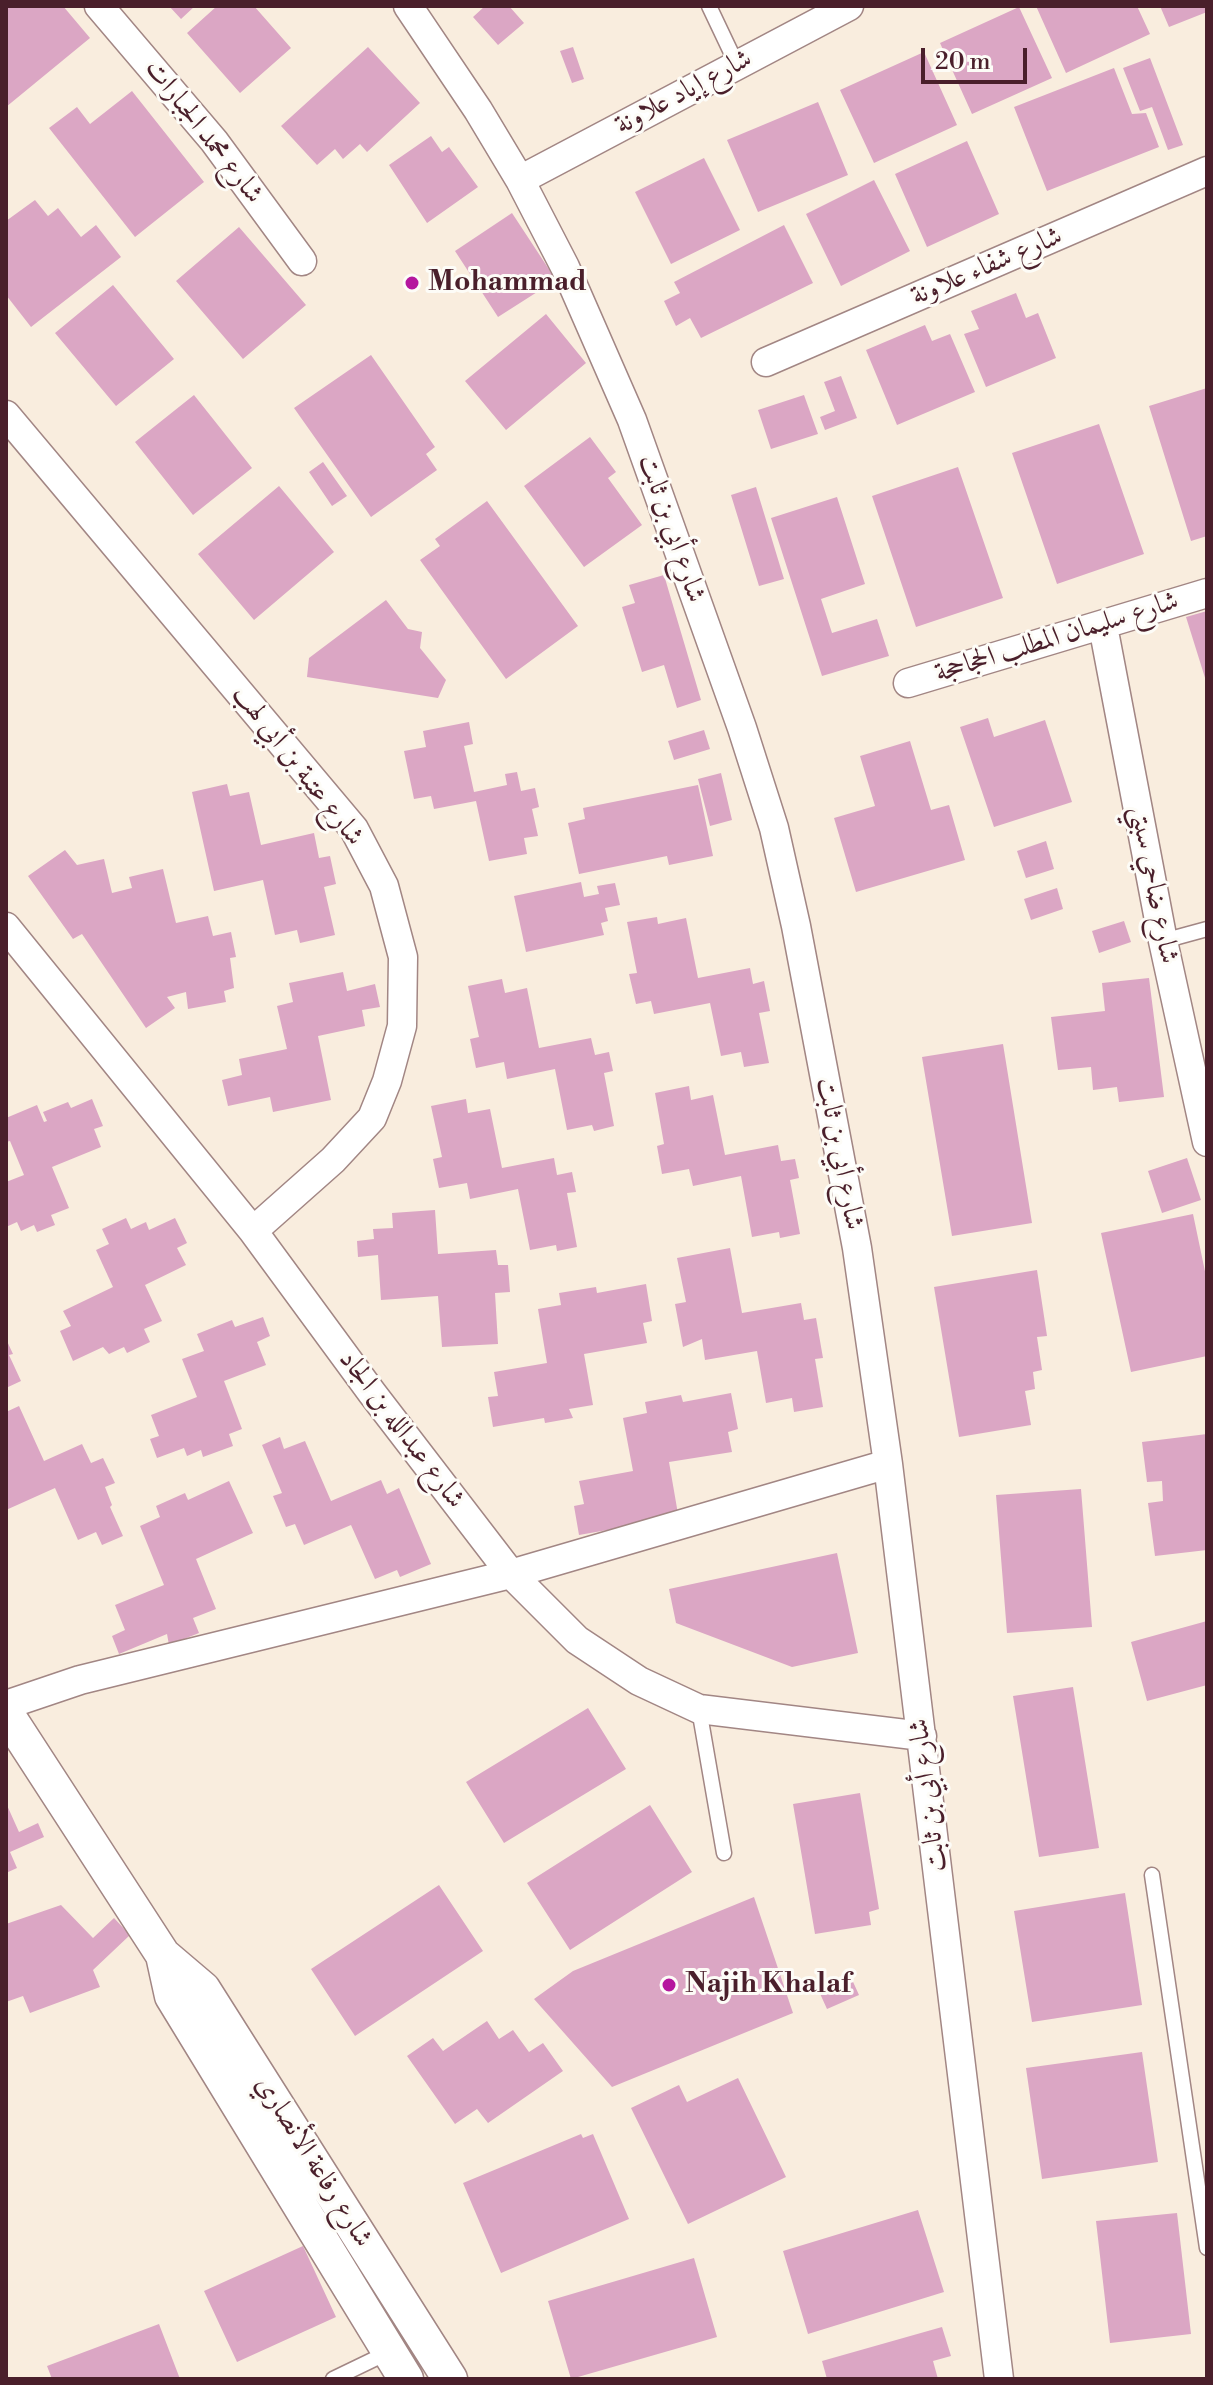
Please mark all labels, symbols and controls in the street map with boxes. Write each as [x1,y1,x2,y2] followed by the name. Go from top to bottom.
[925,32,1031,82] scale bar
[610,43,758,143] street label: شارع إياد علاونة
[935,47,991,77] text: 20 m
[136,53,270,211] street label: شارع محمد الجبارات
[906,220,1068,314] street label: شارع شفاء علاونة
[428,266,587,300] place label: Mohammad
[403,274,421,292] marker: Mohammad
[630,451,712,607] street label: شارع أبي بن ثابت
[931,585,1183,691] street label: شارع سليمان المطلب الحجاحجة
[224,679,370,853] street label: شارع عتبة بن أبي لهب
[1121,803,1185,967] street label: شارع ضاحي سبتي
[808,1075,870,1233] street label: شارع أبي بن ثابت
[331,1344,471,1516] street label: شارع عبدالله بن الجاد
[903,1716,955,1874] street label: شارع أبي بن ثابت
[685,1968,851,2002] place label: Najih Khalaf
[660,1976,678,1994] marker: Najih Khalaf
[247,2070,379,2254] street label: شارع رفاعة الأنصاري

